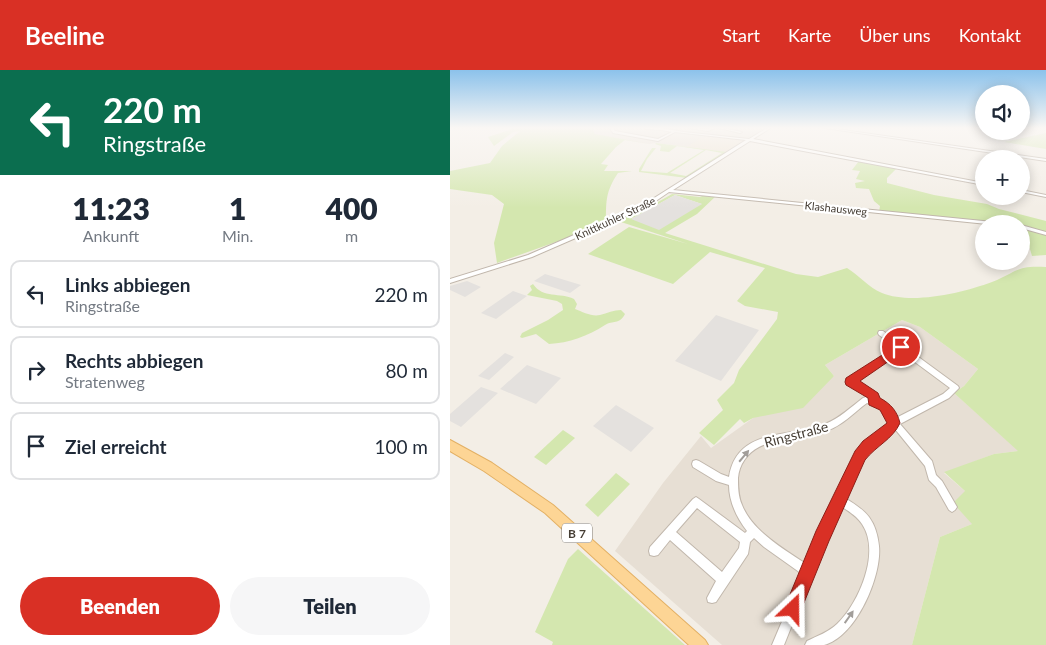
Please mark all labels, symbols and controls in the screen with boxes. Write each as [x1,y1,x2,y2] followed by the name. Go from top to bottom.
[25,21,105,50] text: Beeline
[722,24,760,46] text: Start
[788,24,831,46] text: Karte
[859,24,931,46] text: Über uns
[959,24,1021,46] text: Kontakt
[975,85,1030,270] map controls
[975,85,1030,140] button: sound
[103,88,202,130] text: 220 m
[20,90,85,155] icon: left
[103,130,206,157] text: Ringstraße
[975,150,1030,205] button: +
[72,190,150,226] text: 11:23
[229,190,246,226] text: 1
[326,190,378,226] text: 400
[573,194,658,242] street label: Knittkuhler Straße
[804,198,868,218] street label: Klashausweg
[975,215,1030,270] button: −
[83,226,139,245] text: Ankunft
[222,226,253,245] text: Min.
[345,226,358,245] text: m
[65,273,190,296] text: Links abbiegen
[22,280,50,308] icon: left
[374,283,428,306] text: 220 m
[65,296,140,315] text: Ringstraße
[880,326,922,368] pin
[887,333,915,361] icon: arrive
[65,349,203,372] text: Rechts abbiegen
[22,356,50,384] icon: right
[385,359,428,382] text: 80 m
[65,372,145,391] text: Stratenweg
[762,417,830,451] street label: Ringstraße
[22,432,50,460] icon: arrive
[65,435,167,458] text: Ziel erreicht
[374,435,428,458] text: 100 m
[738,450,749,463] one-way arrow
[562,523,592,542] road number: B 7
[20,577,220,635] button: Beenden
[230,577,430,635] button: Teilen
[766,582,818,634] position arrow
[844,611,855,624] one-way arrow

